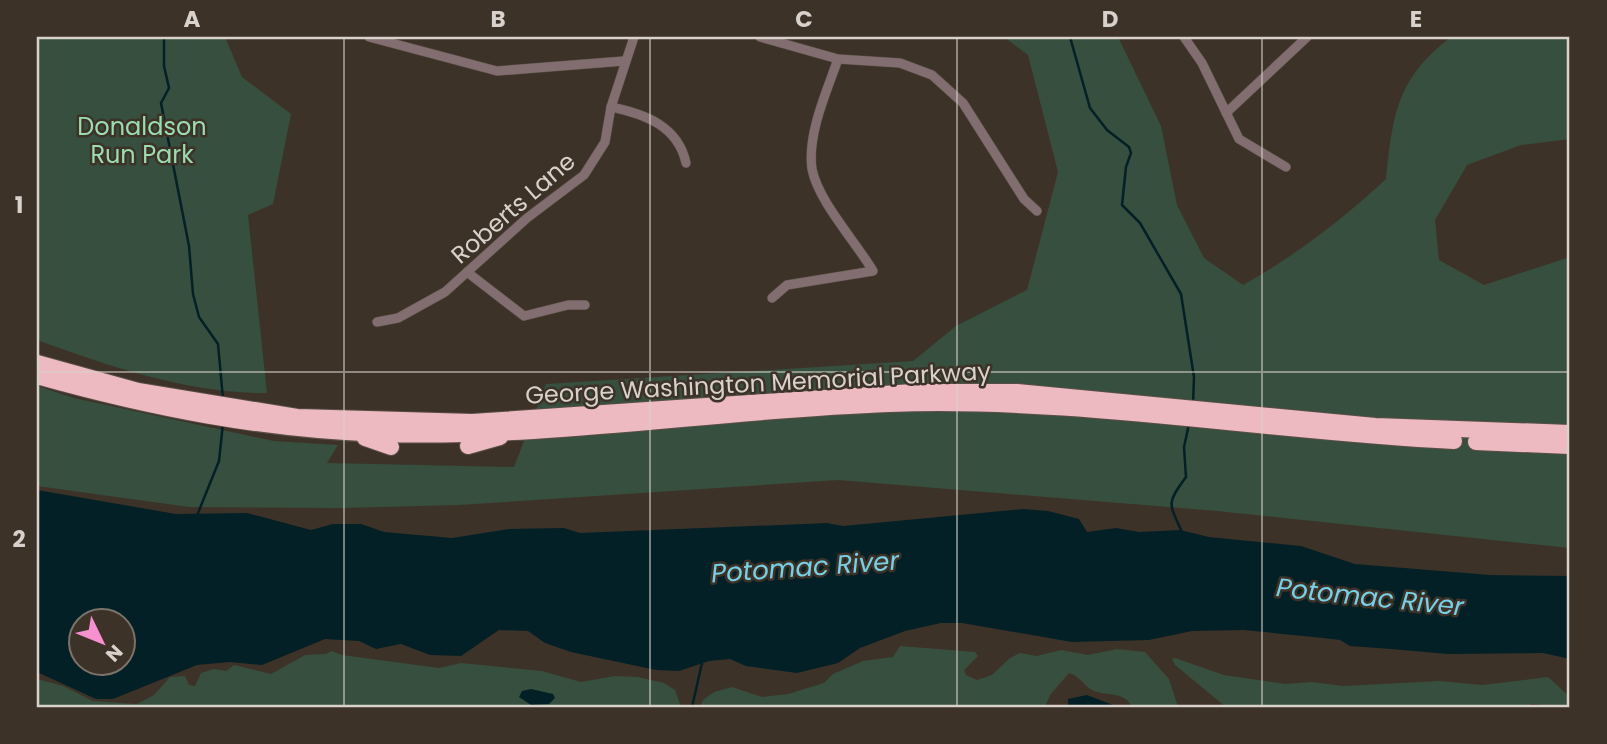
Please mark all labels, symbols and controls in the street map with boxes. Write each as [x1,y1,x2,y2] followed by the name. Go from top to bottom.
[184,3,201,35] text: A
[490,3,506,35] text: B
[795,3,813,35] text: C
[1102,3,1118,35] text: D
[1410,3,1422,35] text: E
[77,110,207,171] park label: Donaldson Run Park
[444,145,582,271] street label: Roberts Lane
[15,189,23,221] text: 1
[524,354,992,412] street label: George Washington Memorial Parkway
[12,523,26,555] text: 2
[710,542,901,592] water label: Potomac River
[1274,569,1467,625] water label: Potomac River
[66,608,136,678] north arrow
[99,639,129,668] text: N

